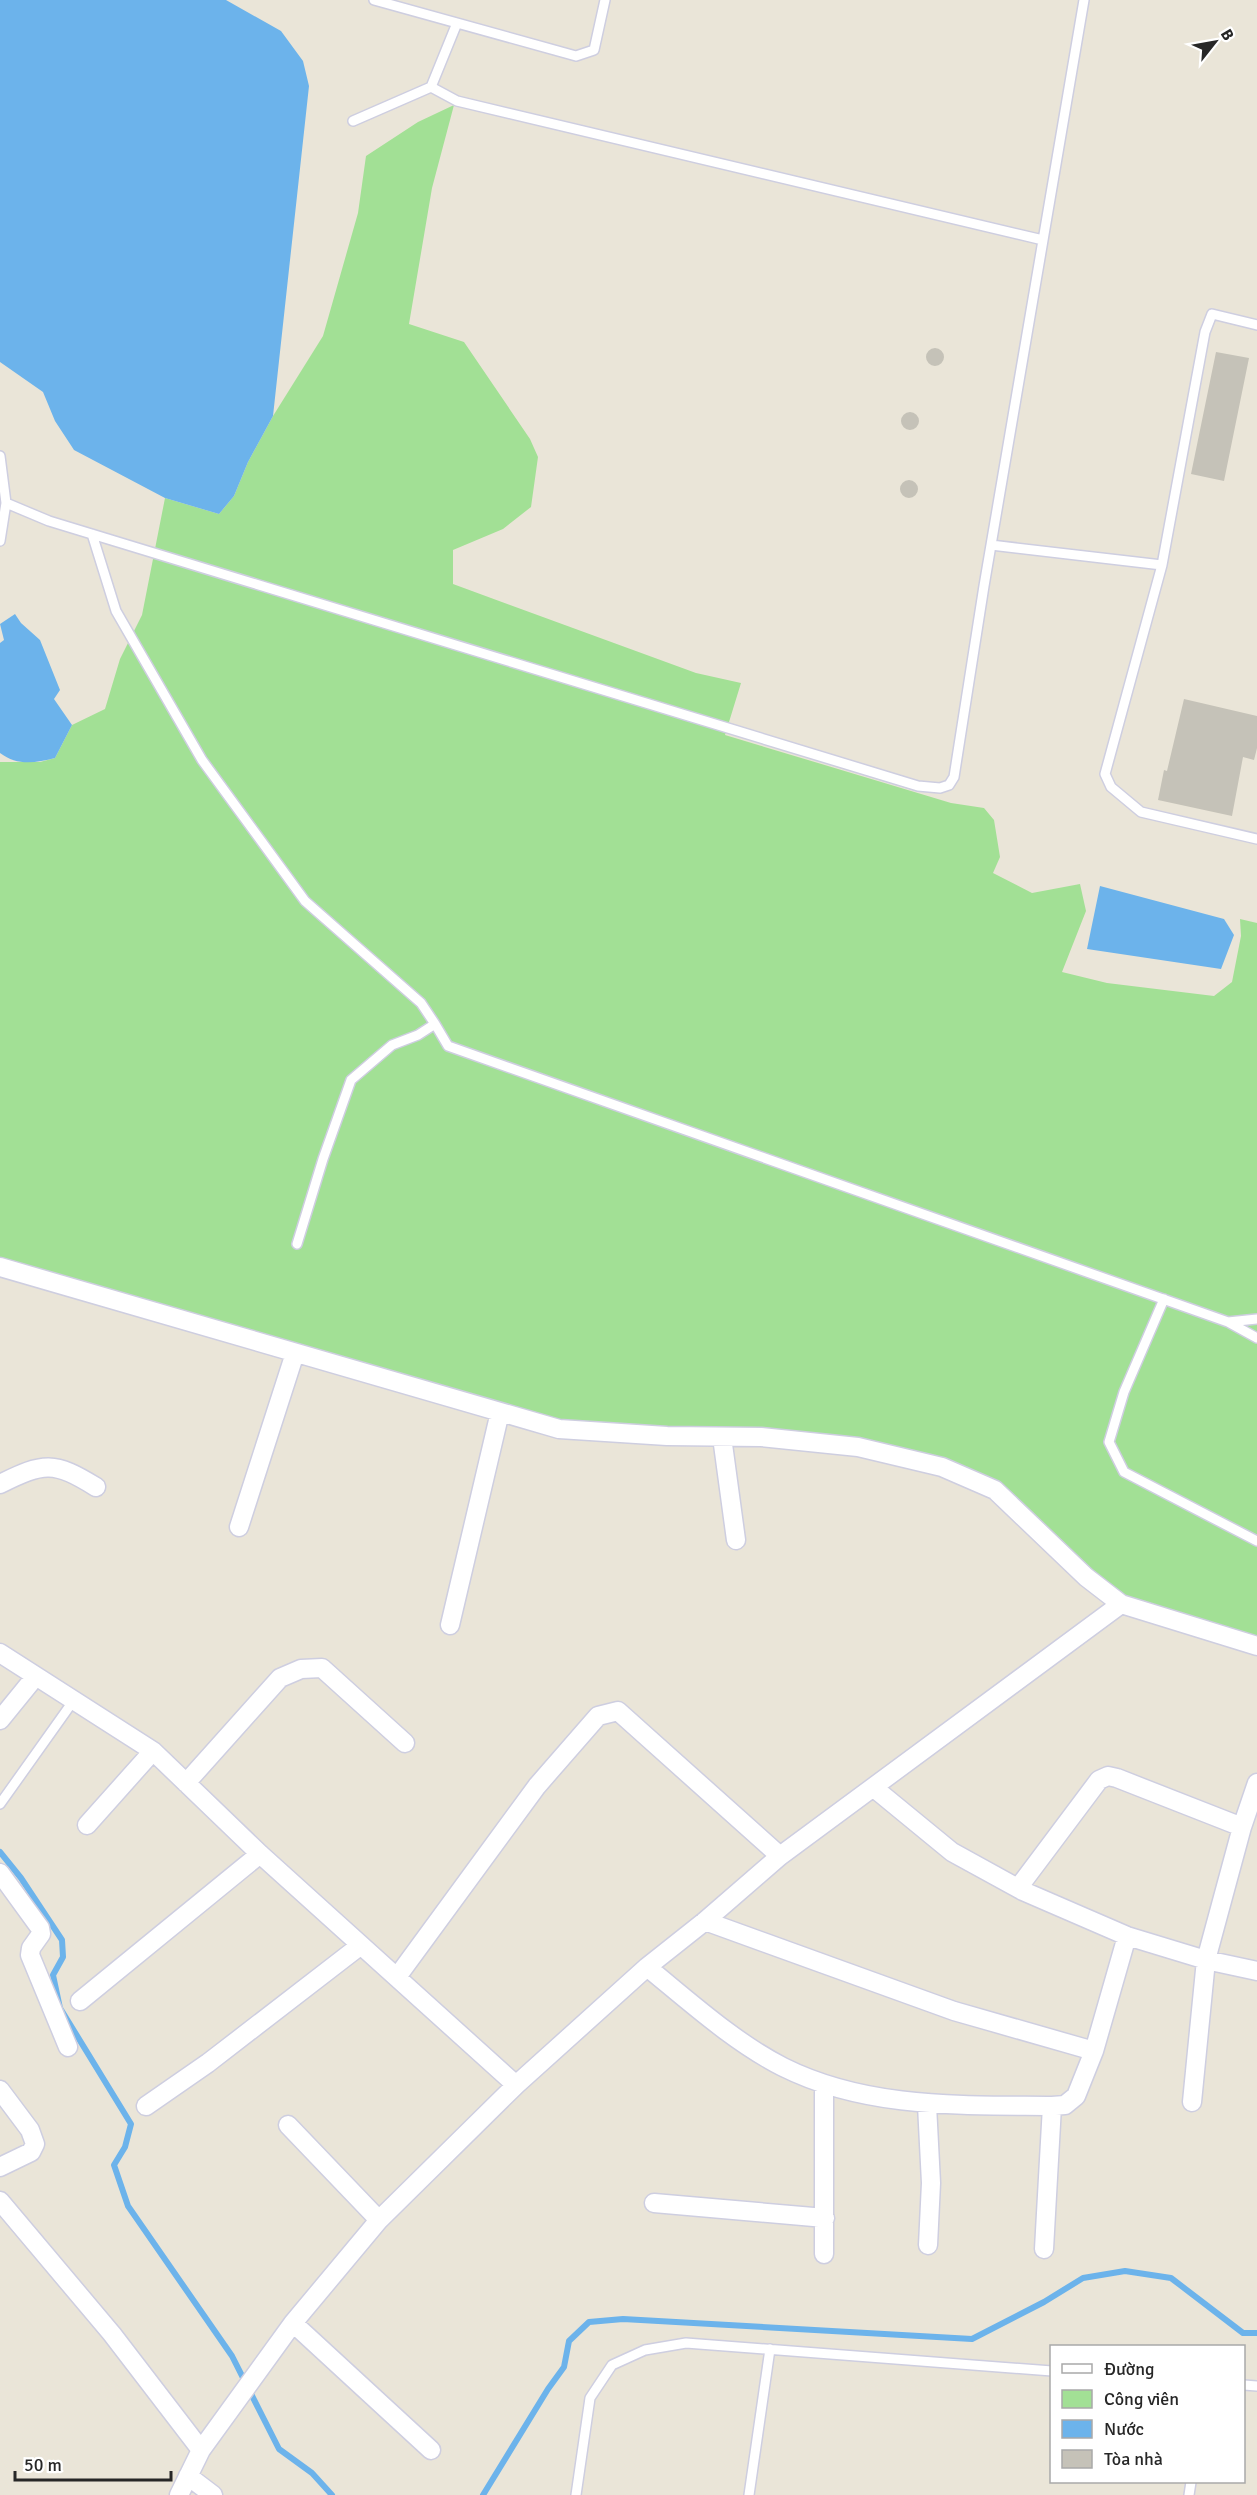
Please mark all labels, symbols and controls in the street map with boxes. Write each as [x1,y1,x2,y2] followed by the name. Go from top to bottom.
[1185,12,1245,72] north arrow
[1216,25,1238,44] text: B
[1050,2345,1245,2483] legend
[1104,2358,1155,2380] text: Đường
[1104,2388,1179,2410] text: Công viên
[1104,2418,1144,2440] text: Nước
[15,2444,171,2482] scale bar
[1104,2448,1163,2470] text: Tòa nhà
[24,2454,62,2476] text: 50 m

